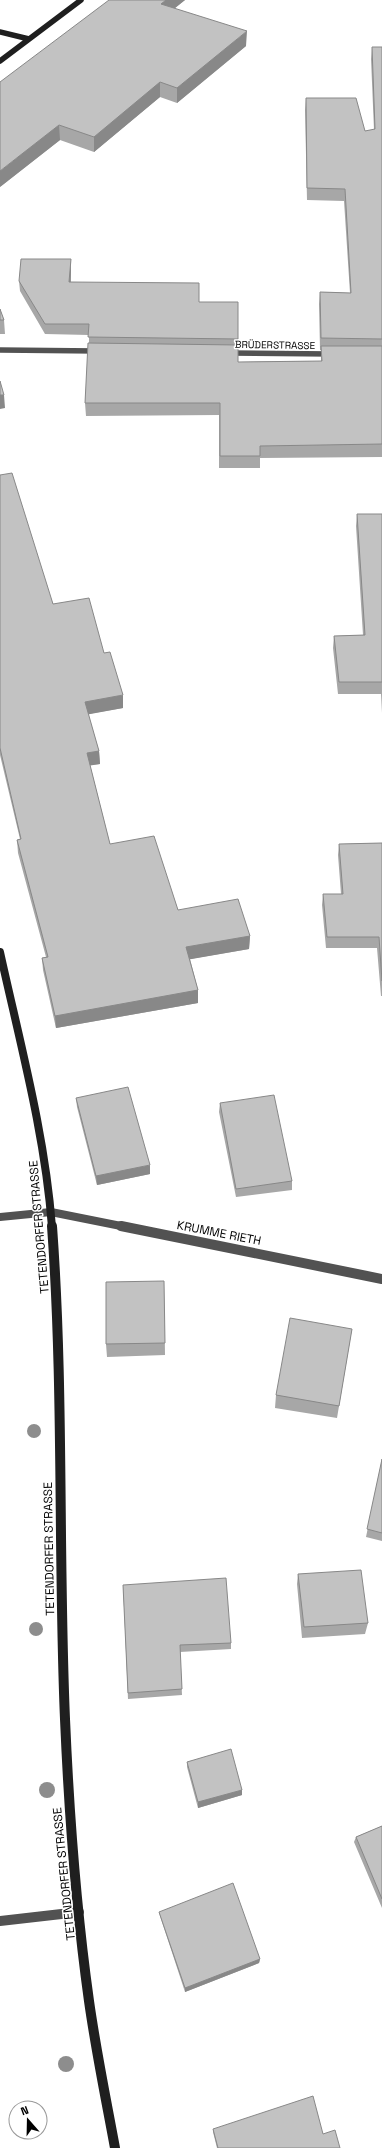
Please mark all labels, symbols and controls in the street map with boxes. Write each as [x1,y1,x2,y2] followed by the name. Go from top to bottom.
[235,338,316,352] street label: BRÜDERSTRASSE
[25,1159,53,1294] street label: TETENDORFER STRASSE
[175,1217,263,1249] street label: KRUMME RIETH
[40,1482,58,1616] street label: TETENDORFER STRASSE
[49,1806,79,1941] street label: TETENDORFER STRASSE
[8,2100,48,2140] north arrow
[19,2103,30,2118] text: N

